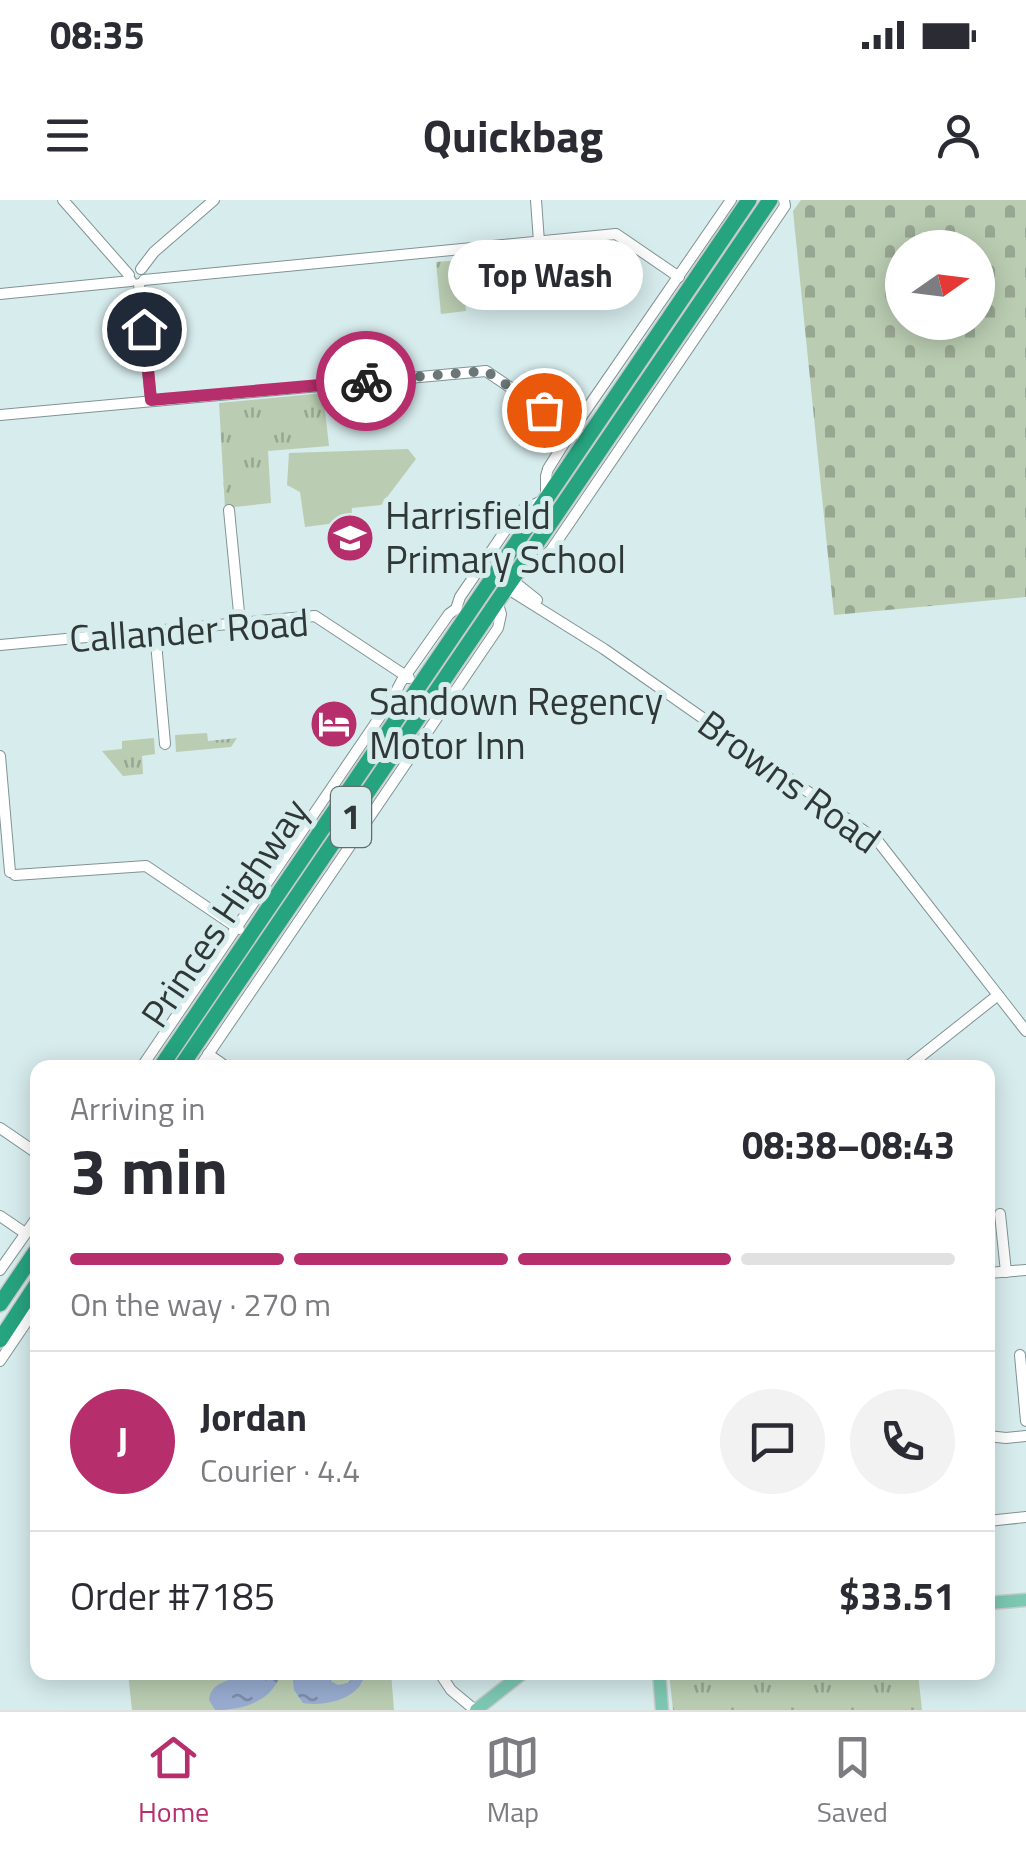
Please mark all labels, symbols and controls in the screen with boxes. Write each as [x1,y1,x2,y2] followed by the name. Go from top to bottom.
[50,6,145,64] text: 08:35
[423,101,603,169] text: Quickbag
[40,108,95,163] icon: menu
[931,108,986,163] icon: person
[885,230,995,340] north arrow
[885,230,995,340] map controls
[446,240,642,310] callout: Top Wash
[478,251,613,299] text: Top Wash
[102,287,187,372] pin
[117,302,172,357] icon: home
[316,331,416,431] courier
[339,354,394,409] icon: bike
[502,368,587,453] pin
[517,383,572,438] icon: bag
[385,486,626,588] place label: Harrisfield Primary School
[324,512,376,564] school or university icon: Harrisfield Primary School
[67,593,311,667] street label: Callander Road
[369,672,663,774] place label: Sandown Regency Motor Inn
[686,695,893,867] street label: Browns Road
[308,698,360,750] hotel icon: Sandown Regency Motor Inn
[126,786,322,1039] street label: Princes Highway
[331,787,371,847] road number: 1
[70,1084,206,1132] text: Arriving in
[742,1116,955,1174] text: 08:38–08:43
[70,1120,228,1219] text: 3 min
[70,1280,331,1328] text: On the way · 270 m
[200,1388,307,1446] text: Jordan
[720,1389,825,1494] button: chat
[850,1389,955,1494] button: phone
[117,1412,128,1470] text: J
[200,1446,360,1494] text: Courier · 4.4
[70,1567,275,1625] text: Order #7185
[839,1567,955,1625] text: $33.51
[138,1730,209,1833] tab: Home
[485,1730,540,1833] tab: Map
[817,1730,888,1833] tab: Saved

